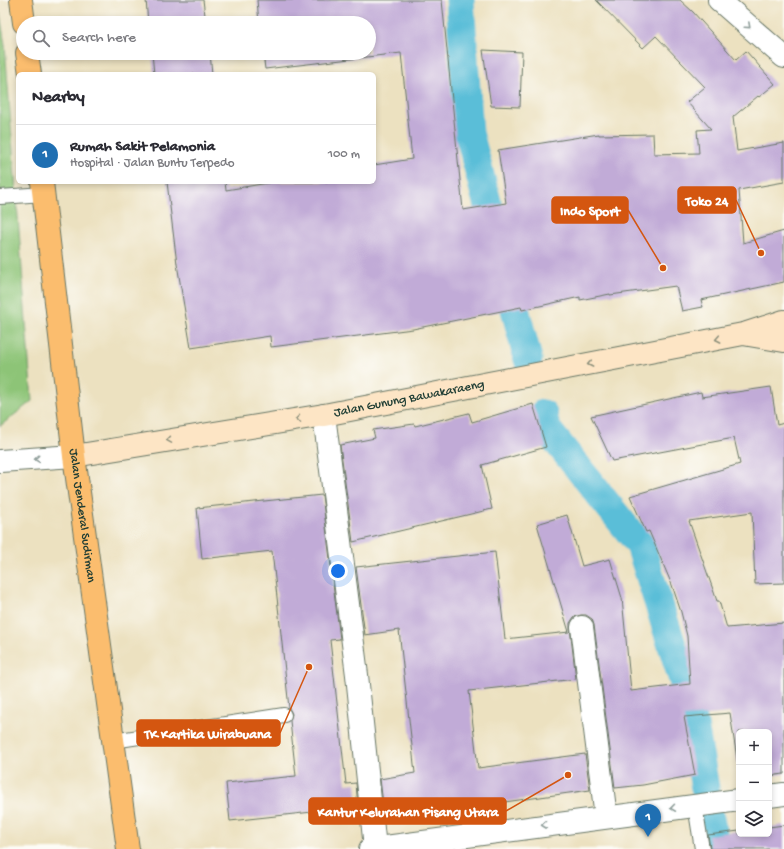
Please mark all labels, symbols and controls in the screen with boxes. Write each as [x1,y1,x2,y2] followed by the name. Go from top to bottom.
[16,16,376,60] search box
[744,21,751,28] one-way arrow
[30,27,52,49] icon: search
[62,29,136,47] text: Search here
[32,88,85,108] text: Nearby
[70,138,215,156] text: Rumah Sakit Pelamonia
[42,147,48,162] text: 1
[328,147,360,162] text: 100 m
[70,156,234,171] text: Hospital · Jalan Buntu Terpedo
[678,187,736,213] callout: Toko 24
[685,194,729,211] text: Toko 24
[552,197,628,223] callout: Indo Sport
[560,204,621,221] text: Indo Sport
[715,334,721,343] one-way arrow
[587,359,593,367] one-way arrow
[332,377,486,420] street label: Jalan Gunung Bawakaraeng
[294,414,301,423] one-way arrow
[166,436,172,444] one-way arrow
[66,448,99,584] street label: Jalan Jenderal Sudirman
[34,455,40,464] one-way arrow
[328,561,348,581] your location
[137,720,280,746] callout: TK Kartika Wirabuana
[144,727,273,744] text: TK Kartika Wirabuana
[736,729,772,837] map controls
[736,729,772,765] button: +
[736,765,772,801] button: −
[309,798,506,824] callout: Kantur Kelurahan Pisang Utara
[736,801,772,837] button: layers
[670,803,676,812] one-way arrow
[635,804,661,837] pin: 1
[316,805,500,822] text: Kantur Kelurahan Pisang Utara
[541,820,547,829] one-way arrow

